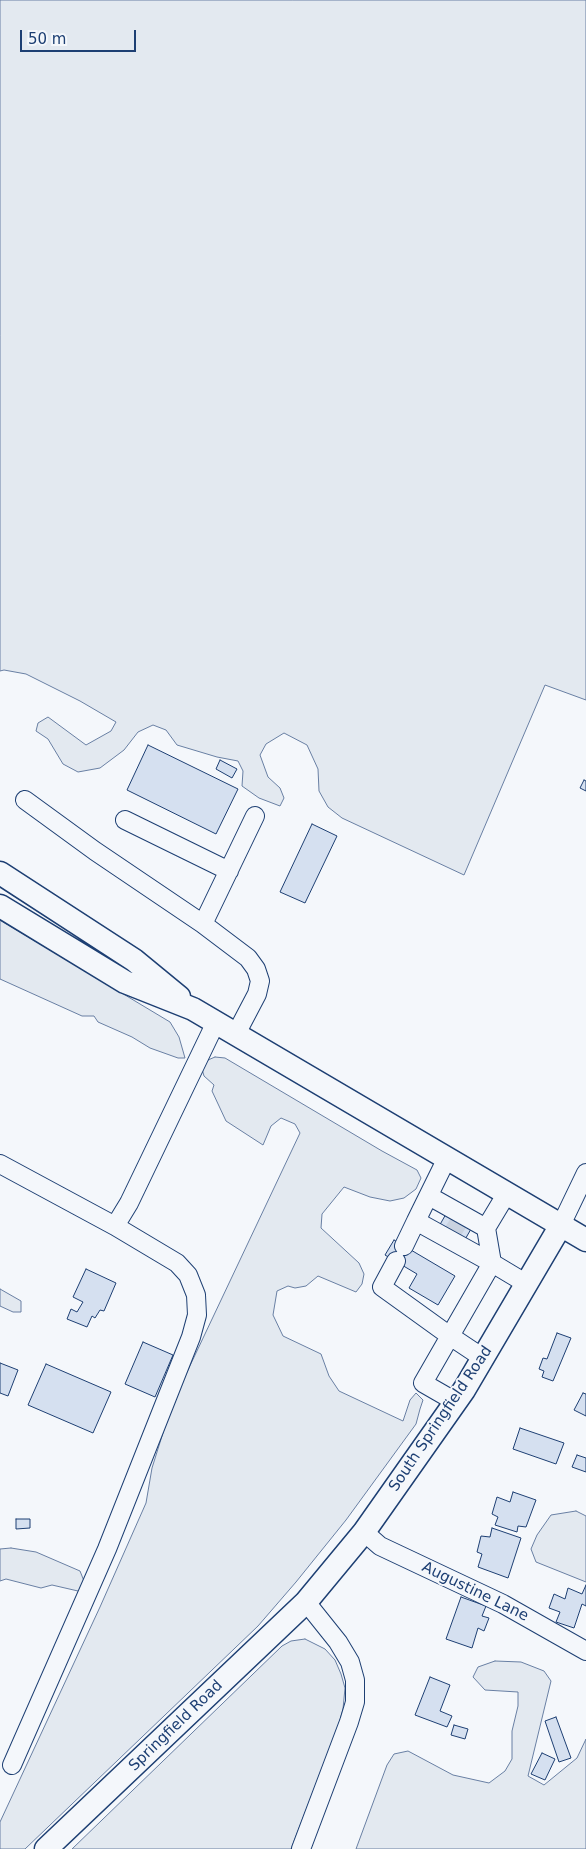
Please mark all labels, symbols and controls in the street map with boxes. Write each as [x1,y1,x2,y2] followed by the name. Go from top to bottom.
[22,20,139,52] scale bar
[28,30,66,48] text: 50 m
[386,1343,496,1495] street label: South Springfield Road
[419,1558,531,1626] street label: Augustine Lane
[125,1677,227,1775] street label: Springfield Road

